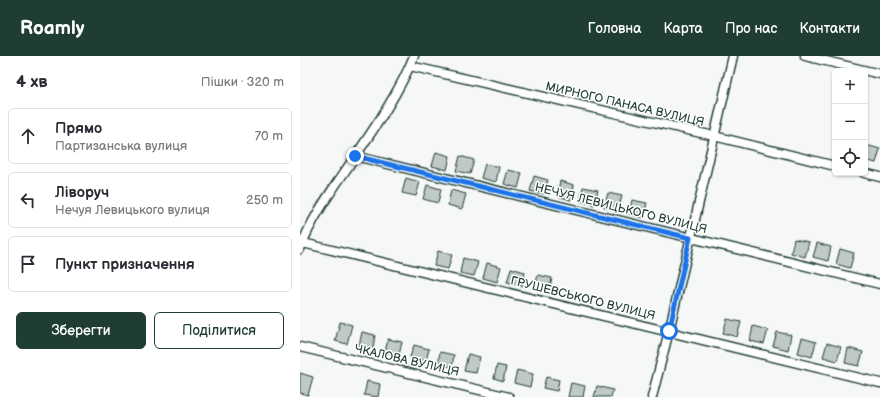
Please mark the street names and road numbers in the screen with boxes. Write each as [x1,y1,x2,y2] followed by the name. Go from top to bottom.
[544,79,706,130] street label: МИРНОГО ПАНАСА ВУЛИЦЯ
[533,180,708,237] street label: НЕЧУЯ ЛЕВИЦЬКОГО ВУЛИЦЯ
[509,273,657,324] street label: ГРУШЕВСЬКОГО ВУЛИЦЯ
[353,341,461,380] street label: ЧКАЛОВА ВУЛИЦЯ

